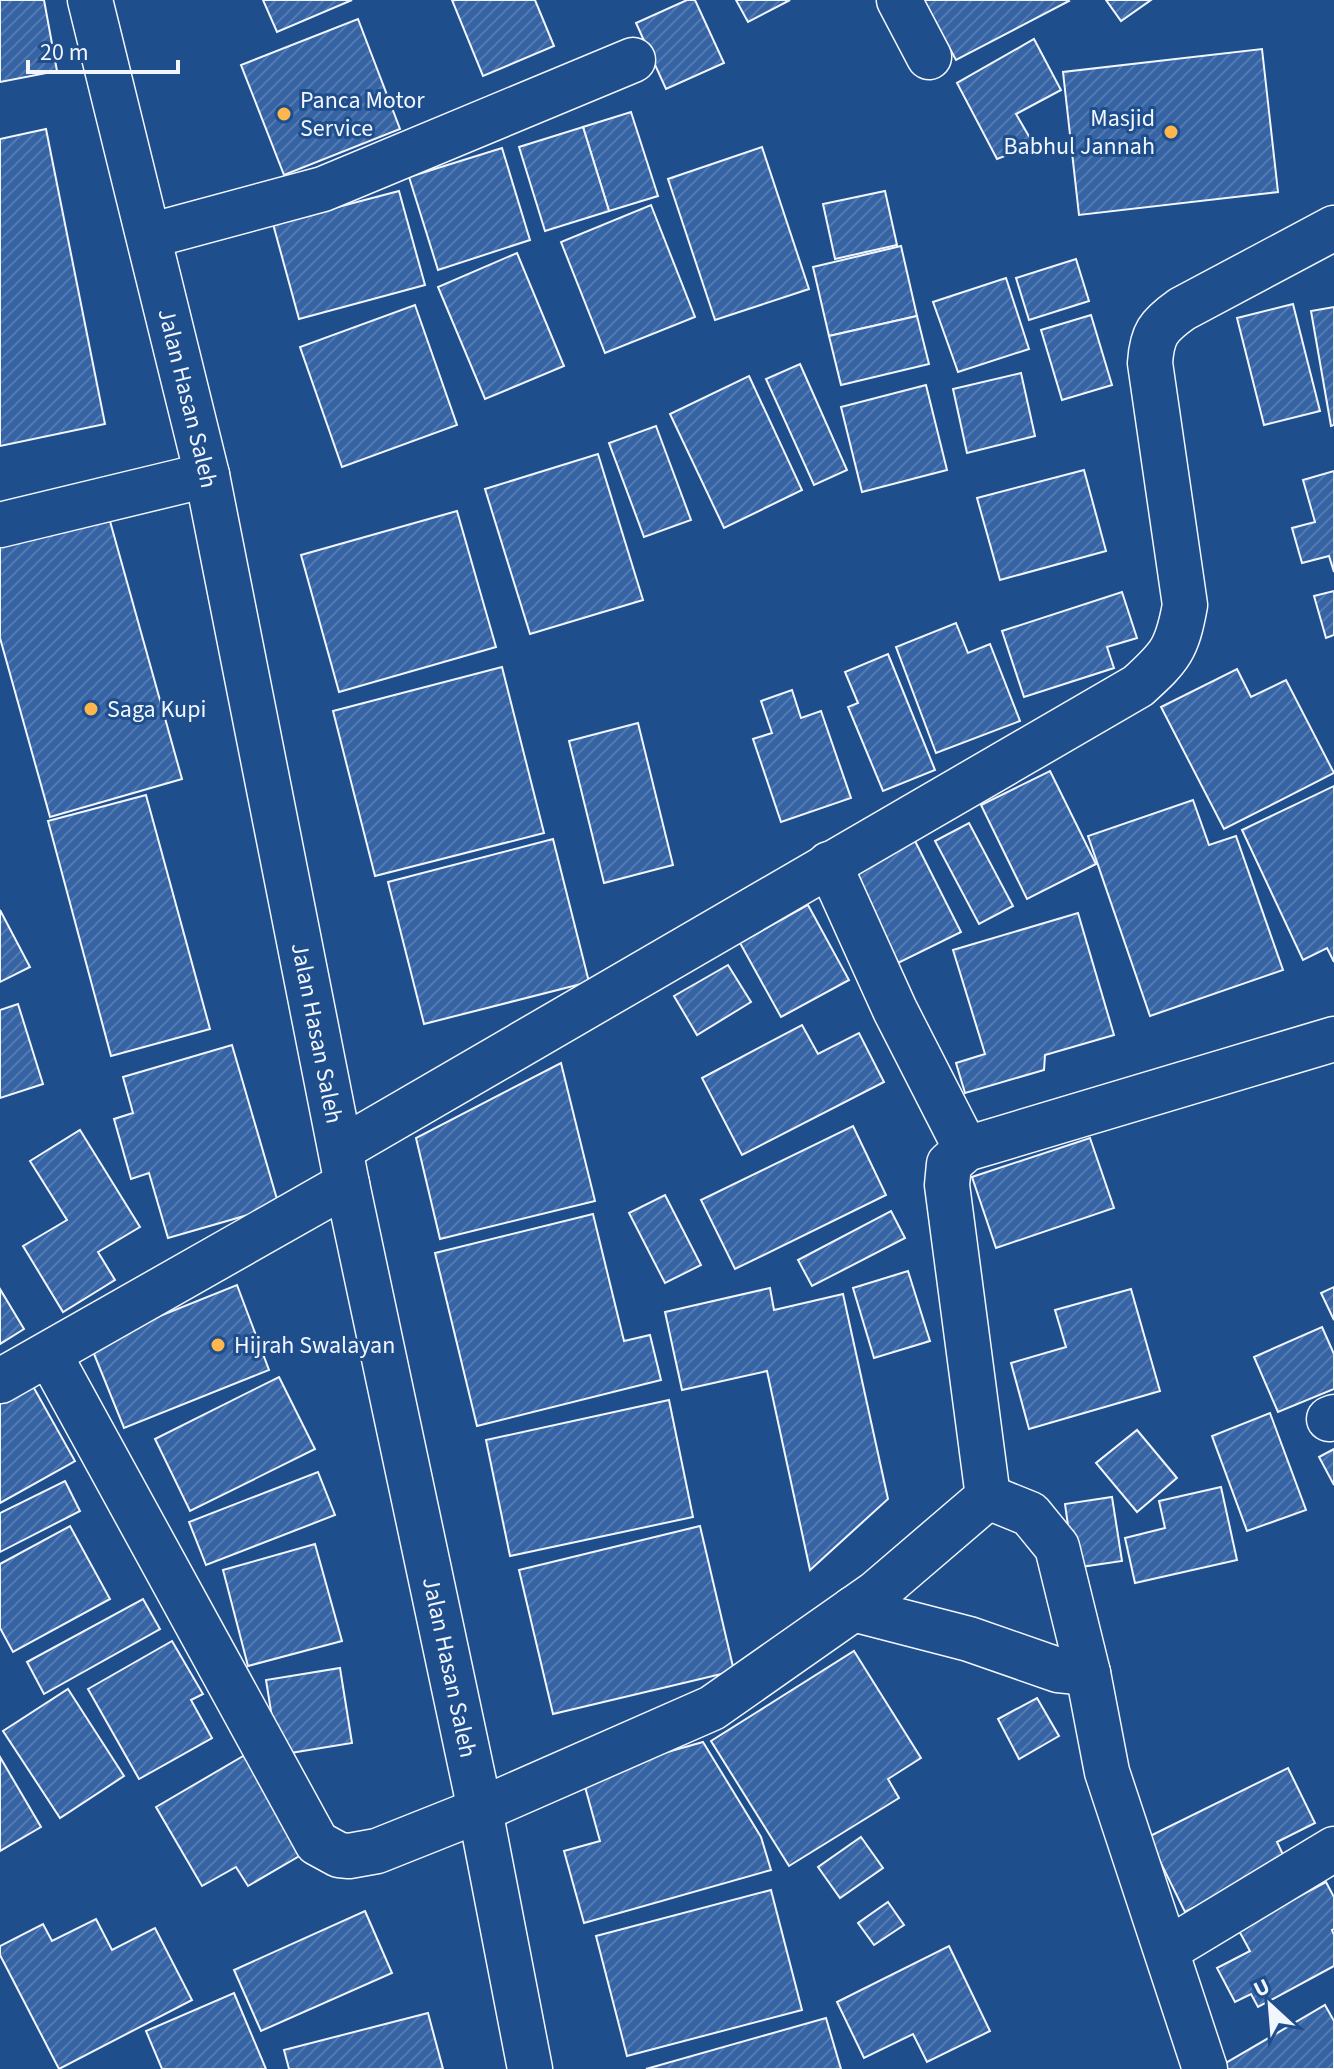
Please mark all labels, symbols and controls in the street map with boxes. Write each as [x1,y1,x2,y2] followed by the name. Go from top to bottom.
[28,24,178,74] scale bar
[40,35,89,70] text: 20 m
[300,83,425,146] place label: Panca Motor Service
[1003,101,1155,164] place label: Masjid Babhul Jannah
[275,105,293,123] marker: Panca Motor Service
[1162,123,1180,141] marker: Masjid Babhul Jannah
[149,305,226,491] street label: Jalan Hasan Saleh
[107,692,206,727] place label: Saga Kupi
[82,700,100,718] marker: Saga Kupi
[282,940,352,1127] street label: Jalan Hasan Saleh
[234,1328,395,1363] place label: Hijrah Swalayan
[209,1336,227,1354] marker: Hijrah Swalayan
[413,1574,485,1761] street label: Jalan Hasan Saleh
[1230,1965,1310,2045] north arrow
[1248,1970,1275,2006] text: U

